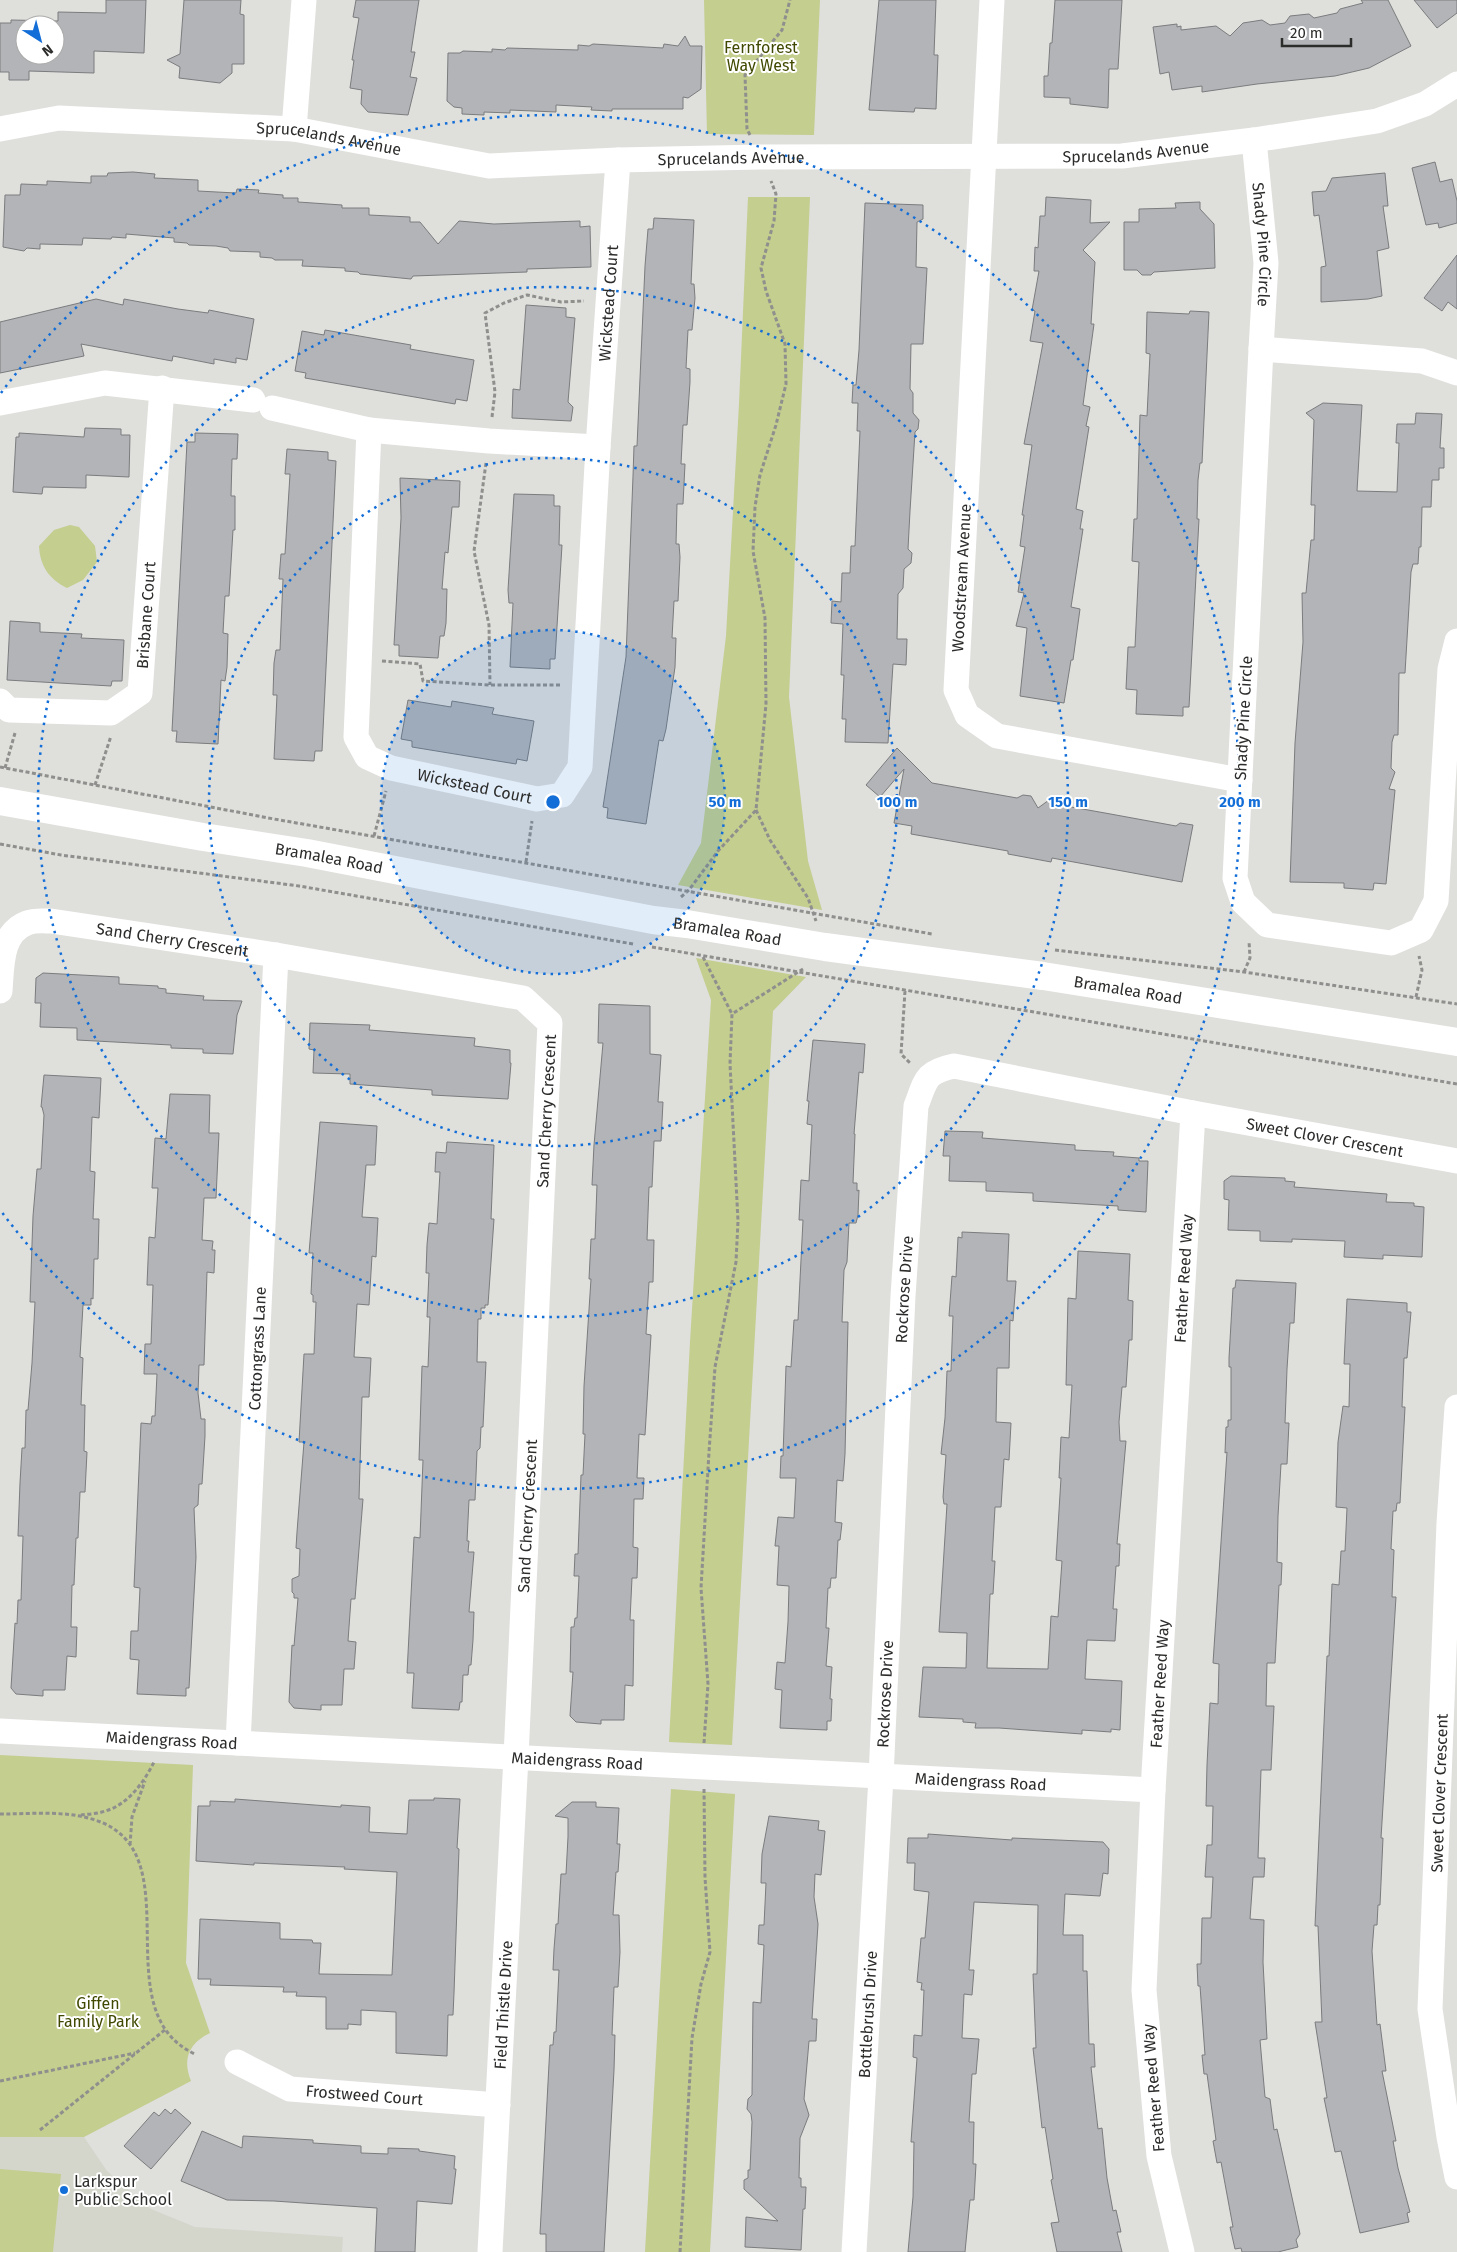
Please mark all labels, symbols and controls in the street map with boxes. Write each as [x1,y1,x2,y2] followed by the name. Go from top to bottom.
[15,15,65,65] north arrow
[1282,15,1351,47] scale bar
[1290,24,1323,42] text: 20 m
[724,38,798,75] park label: Fernforest Way West
[39,41,56,60] text: N
[256,118,403,159] street label: Sprucelands Avenue
[1063,137,1210,166] street label: Sprucelands Avenue
[657,148,805,169] street label: Sprucelands Avenue
[1248,181,1275,307] street label: Shady Pine Circle
[595,244,622,362] street label: Wickstead Court
[948,503,975,653] street label: Woodstream Avenue
[133,561,159,670] street label: Brisbane Court
[1231,655,1256,781] street label: Shady Pine Circle
[415,765,534,808] street label: Wickstead Court
[544,793,562,811] centre of rings
[708,793,742,811] text: 50 m
[877,793,917,811] text: 100 m
[1048,793,1088,811] text: 150 m
[1219,793,1261,811] text: 200 m
[274,839,385,878] street label: Bramalea Road
[672,913,783,950] street label: Bramalea Road
[95,919,250,961] street label: Sand Cherry Crescent
[1072,972,1183,1008] street label: Bramalea Road
[533,1034,560,1188] street label: Sand Cherry Crescent
[1245,1114,1405,1161] street label: Sweet Clover Crescent
[1170,1214,1197,1343] street label: Feather Reed Way
[892,1235,917,1344] street label: Rockrose Drive
[245,1286,270,1411] street label: Cottongrass Lane
[514,1439,541,1593] street label: Sand Cherry Crescent
[1146,1619,1173,1749] street label: Feather Reed Way
[873,1640,897,1748] street label: Rockrose Drive
[1427,1713,1452,1873] street label: Sweet Clover Crescent
[105,1727,238,1753] street label: Maidengrass Road
[511,1748,644,1774] street label: Maidengrass Road
[914,1769,1047,1795] street label: Maidengrass Road
[491,1940,516,2070] street label: Field Thistle Drive
[855,1950,881,2079] street label: Bottlebrush Drive
[57,1994,140,2031] park label: Giffen Family Park
[1138,2023,1169,2153] street label: Feather Reed Way
[305,2081,424,2109] street label: Frostweed Court
[74,2172,172,2209] place label: Larkspur Public School
[58,2184,70,2196] marker: Larkspur Public School

